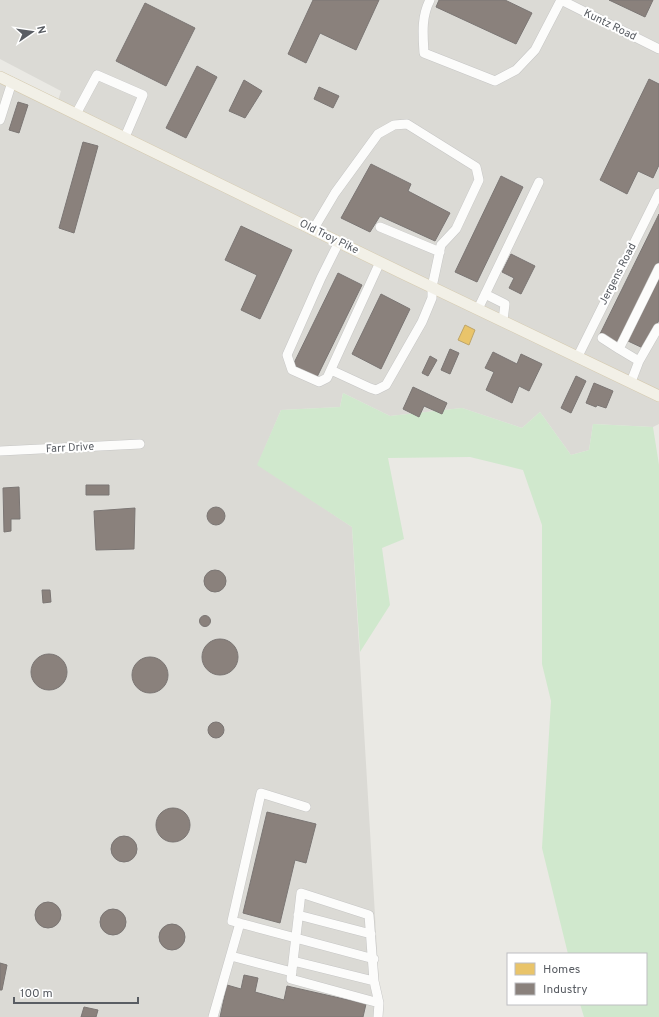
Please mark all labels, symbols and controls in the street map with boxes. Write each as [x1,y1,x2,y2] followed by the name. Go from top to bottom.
[581,6,639,44] street label: Kuntz Road
[12,12,52,52] north arrow
[33,25,48,35] text: N
[297,217,361,257] street label: Old Troy Pike
[596,241,640,307] street label: Jergens Road
[45,440,95,456] street label: Farr Drive
[507,953,647,1005] legend
[543,962,580,978] text: Homes
[14,979,138,1005] scale bar
[543,982,588,998] text: Industry
[20,986,53,1002] text: 100 m

